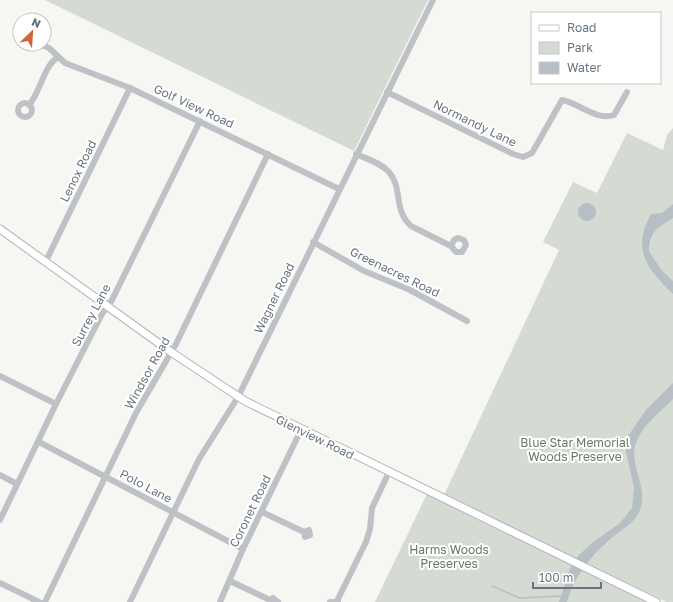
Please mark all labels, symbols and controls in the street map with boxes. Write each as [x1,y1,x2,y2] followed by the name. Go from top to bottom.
[12,12,52,52] north arrow
[531,12,661,84] legend
[30,15,43,30] text: N
[567,20,596,35] text: Road
[567,40,593,55] text: Park
[567,60,601,75] text: Water
[151,81,237,131] street label: Golf View Road
[431,96,519,150] street label: Normandy Lane
[57,138,99,204] street label: Lenox Road
[348,244,442,300] street label: Greenacres Road
[250,260,298,336] street label: Wagner Road
[68,281,114,349] street label: Surrey Lane
[121,334,173,412] street label: Windsor Road
[273,412,357,462] street label: Glenview Road
[520,435,630,464] park label: Blue Star Memorial Woods Preserve
[117,466,175,506] street label: Polo Lane
[226,472,274,550] street label: Coronet Road
[409,542,489,571] park label: Harms Woods Preserves
[533,564,601,590] scale bar
[539,570,573,585] text: 100 m

